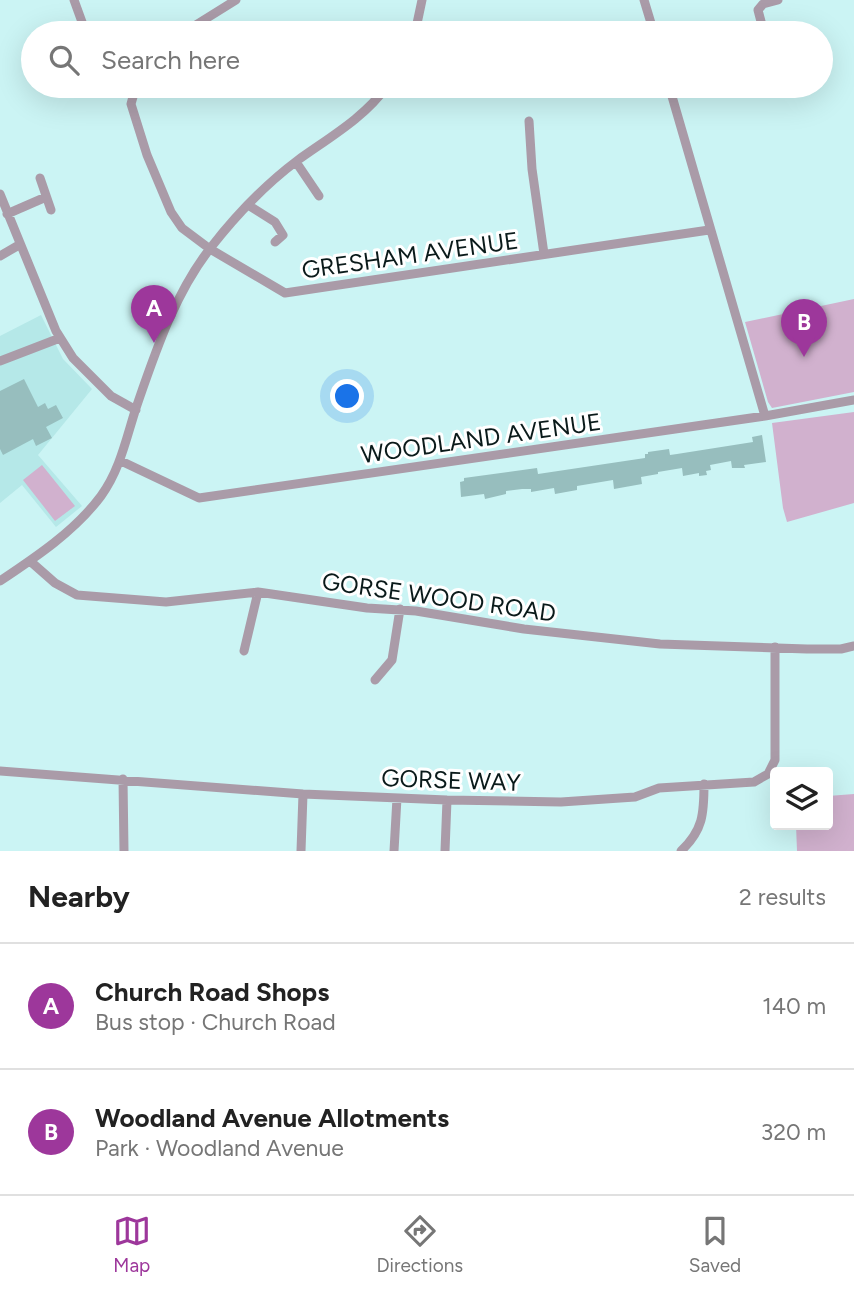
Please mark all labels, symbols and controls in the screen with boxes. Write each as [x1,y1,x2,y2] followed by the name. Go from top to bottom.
[21,21,833,98] search box
[45,41,83,79] icon: search
[101,44,240,76] text: Search here
[300,225,520,285] street label: GRESHAM AVENUE
[131,285,177,343] pin: A
[781,299,827,357] pin: B
[330,379,364,413] your location
[359,407,603,469] street label: WOODLAND AVENUE
[320,566,558,628] street label: GORSE WOOD ROAD
[381,763,522,797] street label: GORSE WAY
[770,767,833,830] map controls
[770,767,833,830] button: layers
[28,878,130,915] text: Nearby
[739,883,826,911] text: 2 results
[95,976,329,1008] text: Church Road Shops
[43,992,59,1020] text: A
[762,992,826,1020] text: 140 m
[95,1008,336,1036] text: Bus stop · Church Road
[95,1102,449,1134] text: Woodland Avenue Allotments
[44,1118,58,1146] text: B
[761,1118,826,1146] text: 320 m
[95,1134,344,1162] text: Park · Woodland Avenue
[113,1212,151,1277] tab: Map
[376,1212,463,1277] tab: Directions
[689,1212,741,1277] tab: Saved

